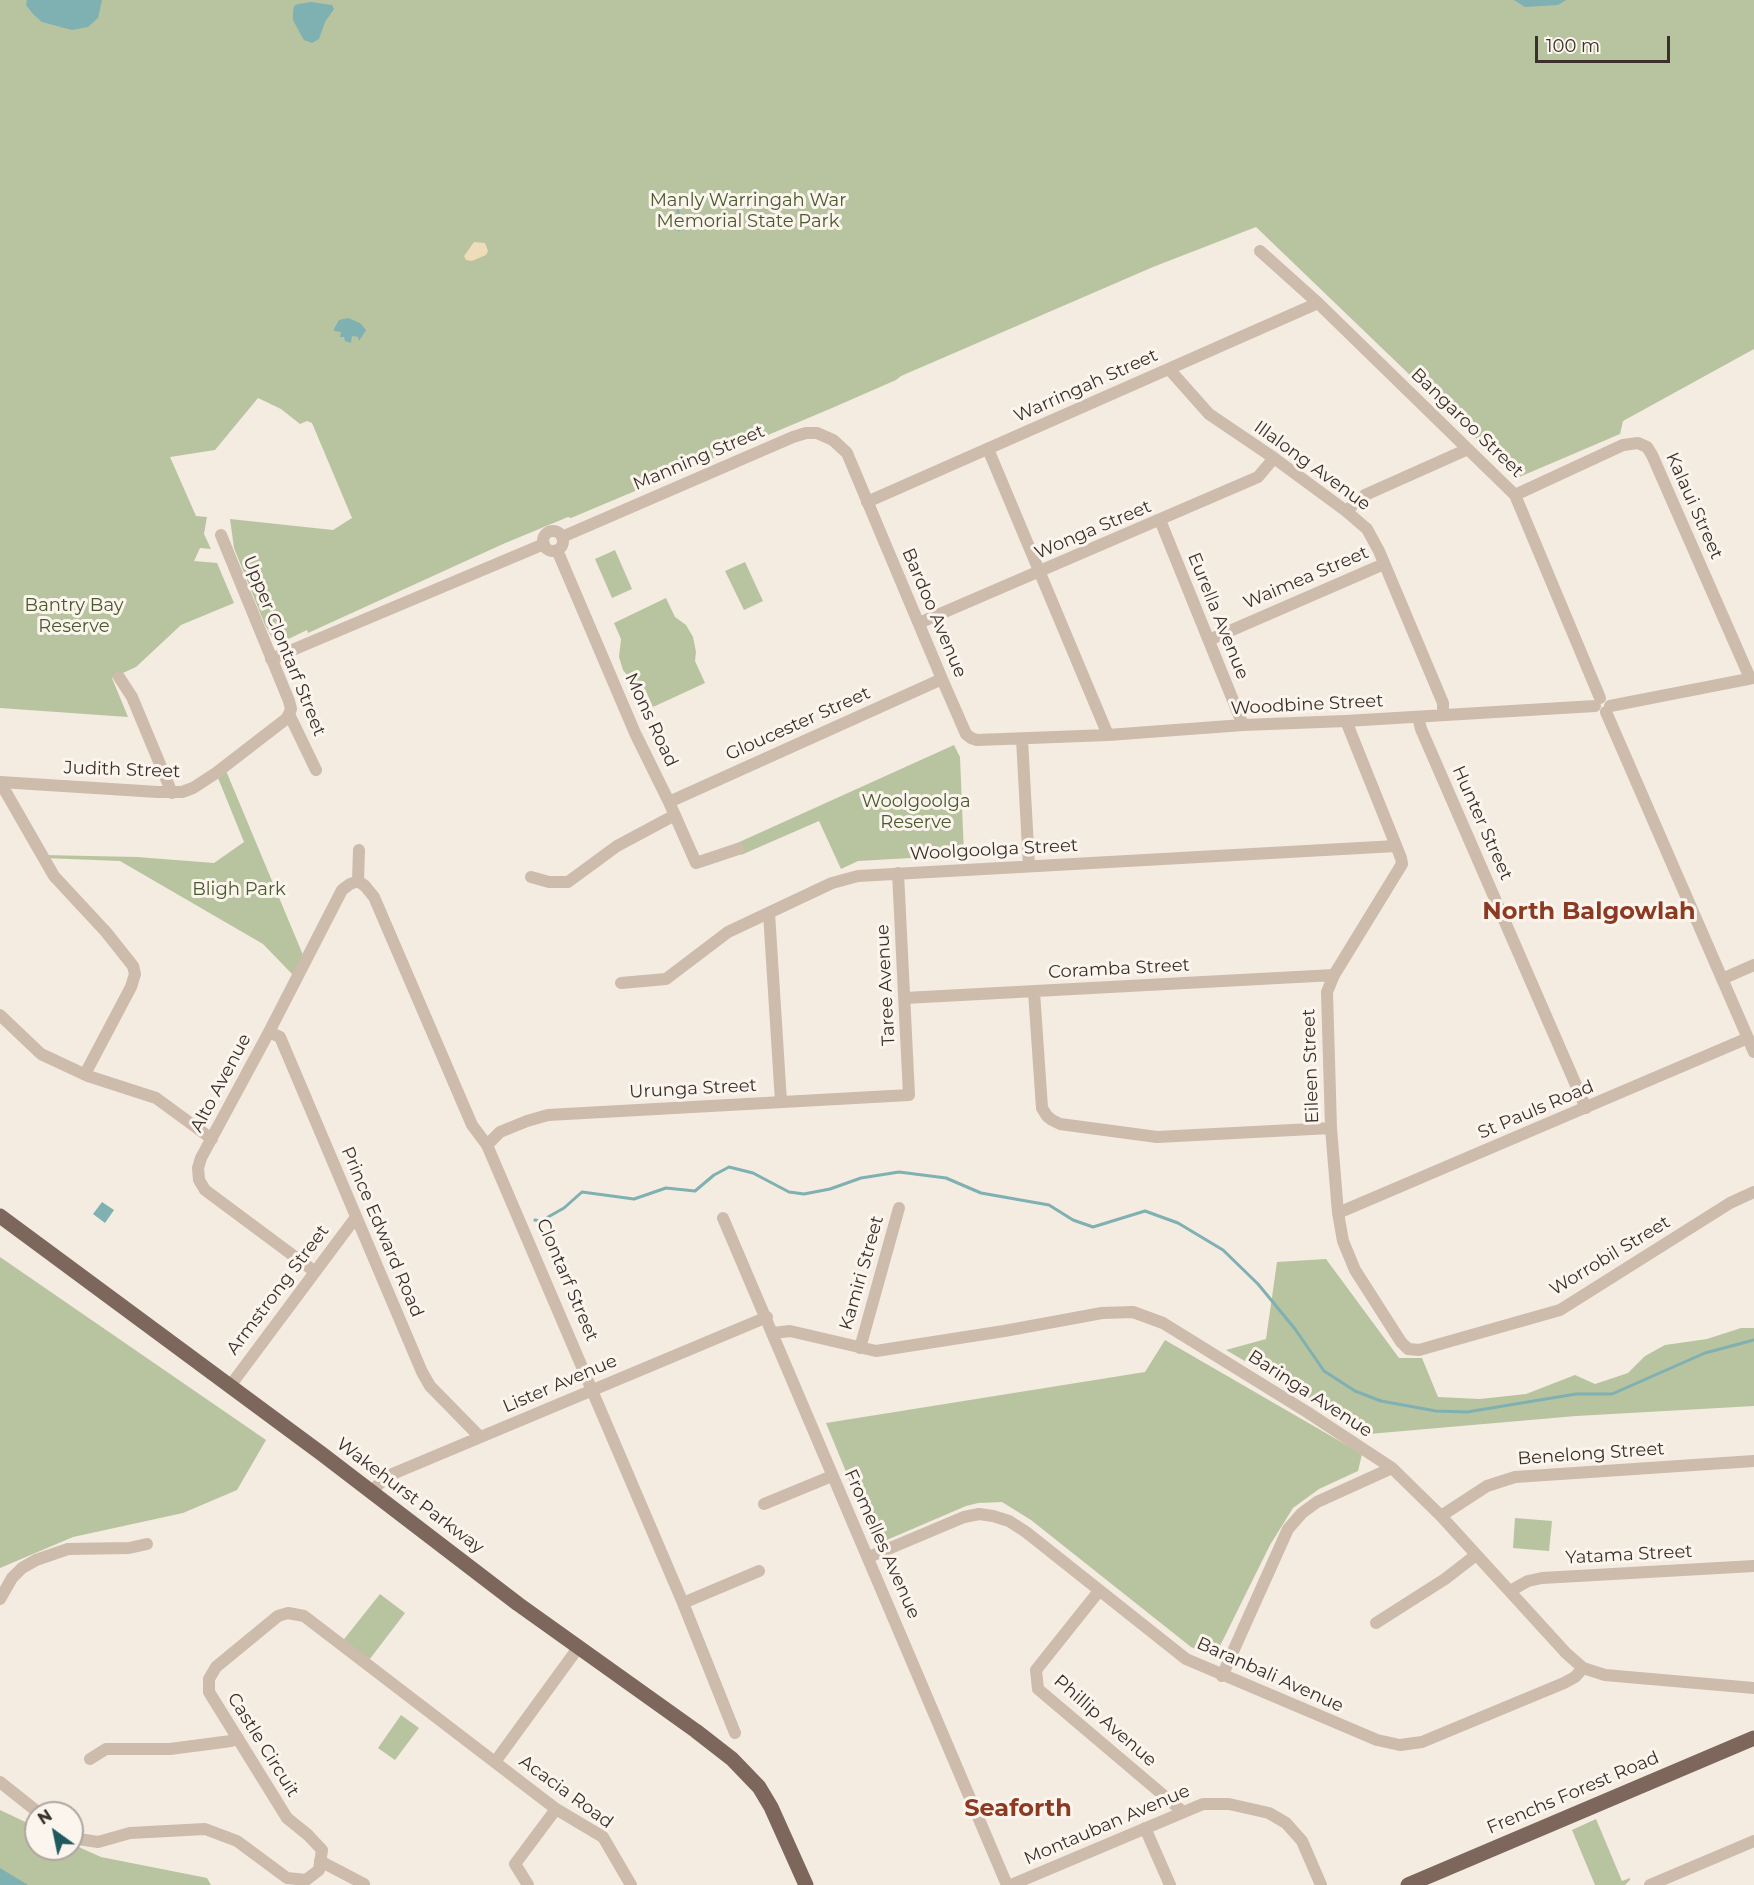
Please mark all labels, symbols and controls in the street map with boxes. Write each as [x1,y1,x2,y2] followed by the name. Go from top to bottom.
[1538,24,1673,62] scale bar
[1546,35,1600,57] text: 100 m
[650,190,846,232] park label: Manly Warringah War Memorial State Park
[1011,345,1161,427] street label: Warringah Street
[1406,364,1528,482] street label: Bangaroo Street
[1249,416,1375,516] street label: Illalong Avenue
[630,421,768,495] street label: Manning Street
[1661,449,1727,563] street label: Kalaui Street
[1031,496,1155,564] street label: Wonga Street
[1240,542,1372,614] street label: Waimea Street
[897,545,971,681] street label: Bardoo Avenue
[1183,549,1253,683] street label: Eurella Avenue
[238,553,330,739] street label: Upper Clontarf Street
[25,595,123,638] park label: Bantry Bay Reserve
[620,670,682,770] street label: Mons Road
[722,682,874,766] street label: Gloucester Street
[1230,690,1384,720] street label: Woodbine Street
[63,757,181,783] street label: Judith Street
[1447,762,1517,884] street label: Hunter Street
[861,791,971,834] park label: Woolgoolga Reserve
[909,835,1079,865] street label: Woolgoolga Street
[192,879,286,901] park label: Bligh Park
[1482,898,1696,926] district label: North Balgowlah
[872,924,900,1046] street label: Taree Avenue
[1048,955,1190,983] street label: Coramba Street
[1298,1008,1324,1124] street label: Eileen Street
[186,1030,256,1136] street label: Alto Avenue
[629,1075,757,1103] street label: Urunga Street
[1475,1076,1597,1144] street label: St Pauls Road
[336,1143,428,1321] street label: Prince Edward Road
[1546,1212,1674,1300] street label: Worrobil Street
[835,1213,889,1333] street label: Kamiri Street
[531,1215,603,1345] street label: Clontarf Street
[222,1221,334,1359] street label: Armstrong Street
[1244,1346,1376,1442] street label: Baringa Avenue
[500,1350,620,1418] street label: Lister Avenue
[332,1433,488,1559] street label: Wakehurst Parkway
[1517,1438,1665,1470] street label: Benelong Street
[839,1466,925,1622] street label: Fromelles Avenue
[1565,1541,1693,1569] street label: Yatama Street
[1193,1633,1347,1717] street label: Baranbali Avenue
[1049,1670,1161,1772] street label: Phillip Avenue
[222,1689,304,1801] street label: Castle Circuit
[1484,1747,1662,1839] street label: Frenchs Forest Road
[515,1751,617,1833] street label: Acacia Road
[1021,1780,1193,1870] street label: Montauban Avenue
[964,1795,1072,1823] district label: Seaforth
[24,1801,84,1861] north arrow
[34,1806,56,1829] text: N

